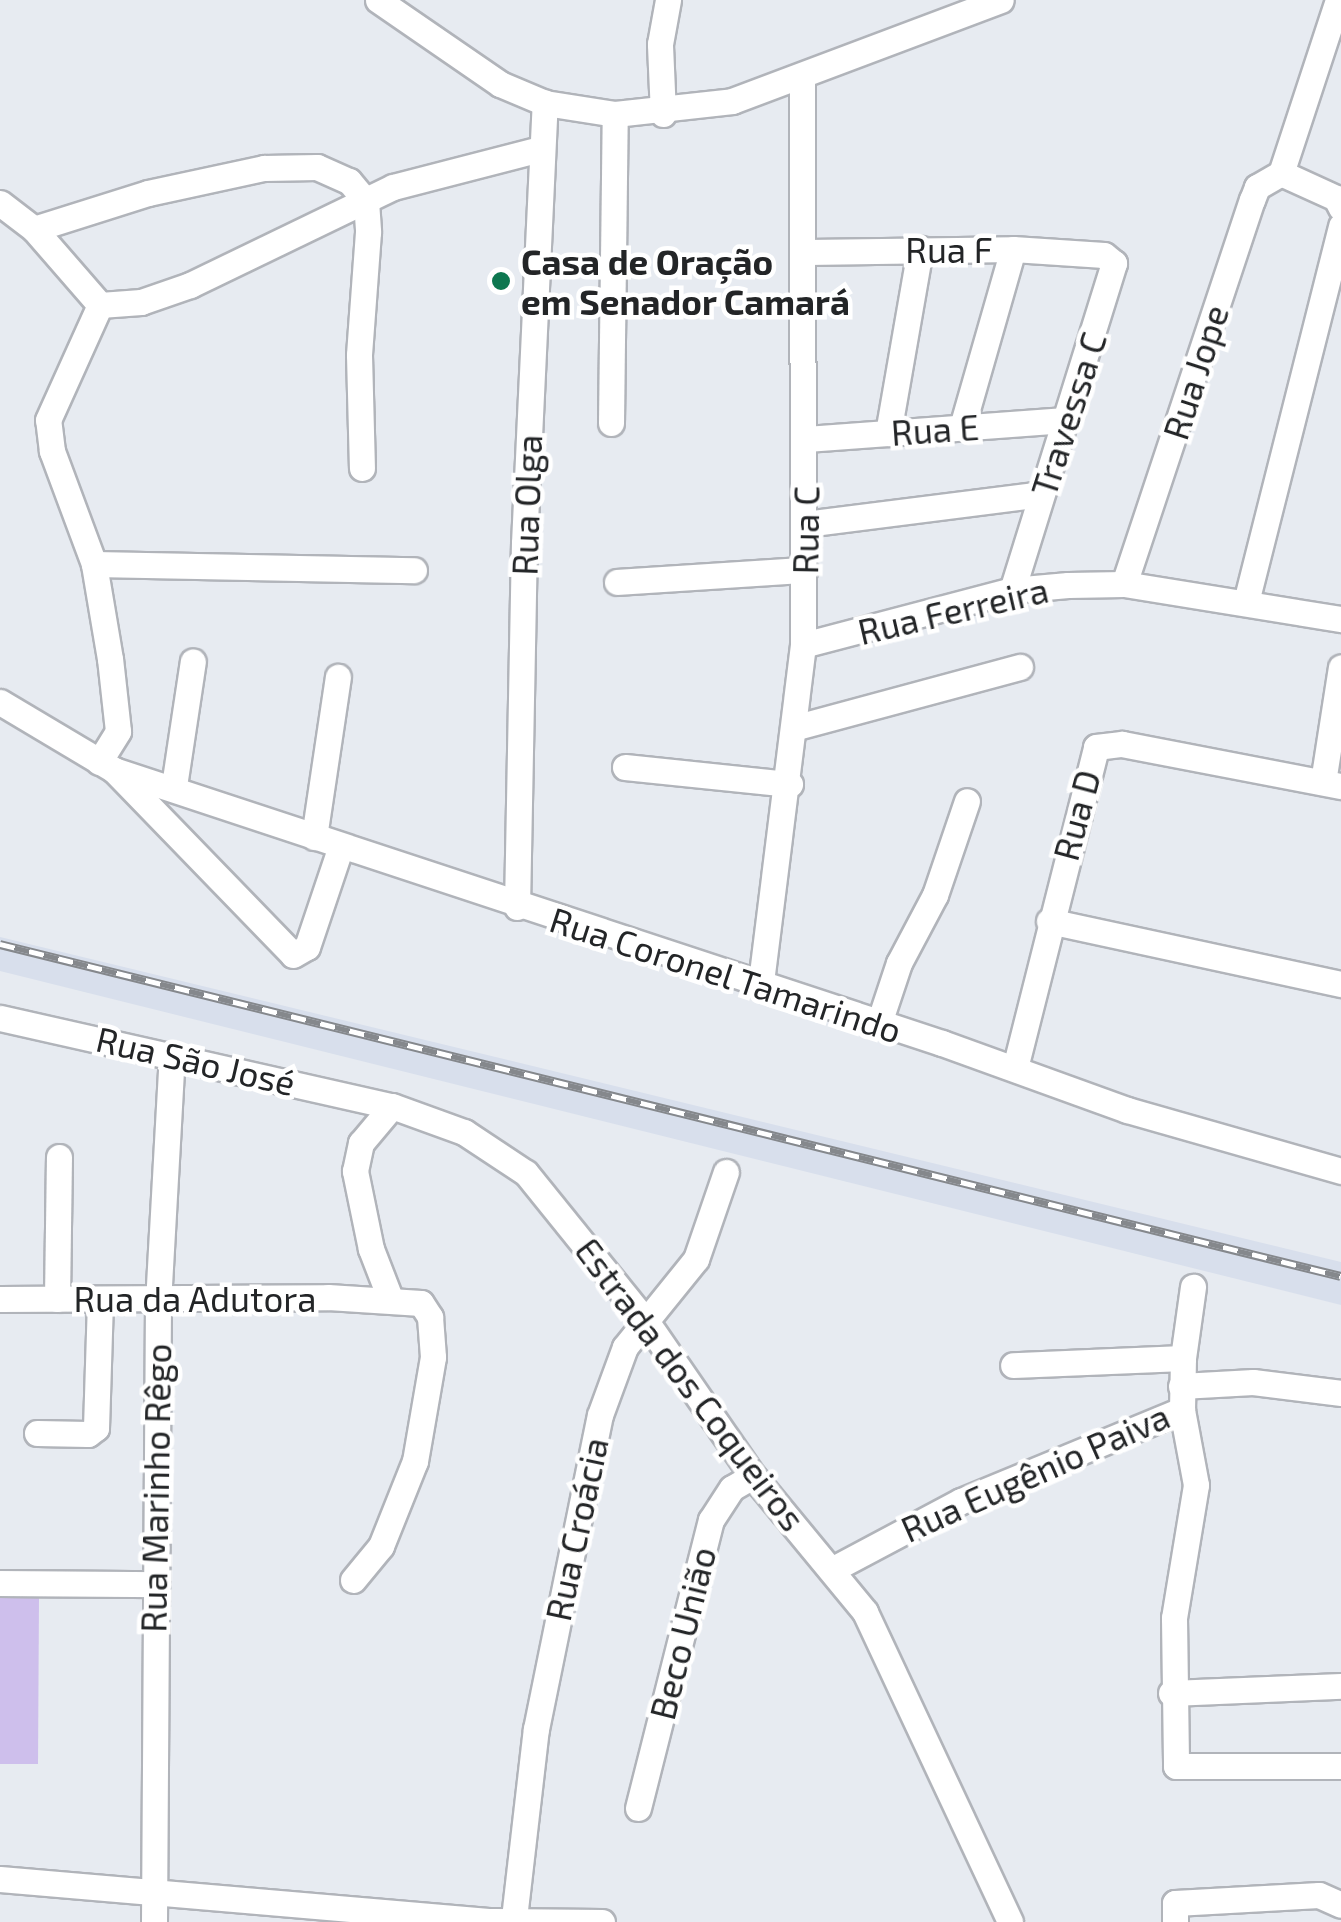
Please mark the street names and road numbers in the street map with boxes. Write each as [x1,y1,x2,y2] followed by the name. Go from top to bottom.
[905,228,993,270] street label: Rua F
[1153,299,1237,445] street label: Rua Jope
[1022,327,1114,501] street label: Travessa C
[890,405,980,453] street label: Rua E
[503,434,549,576] street label: Rua Olga
[783,485,827,575] street label: Rua C
[854,568,1052,652] street label: Rua Ferreira
[1044,765,1108,865] street label: Rua D
[544,897,908,1051] street label: Rua Coronel Tamarindo
[92,1017,300,1103] street label: Rua São José
[567,1230,815,1538] street label: Estrada dos Coqueiros
[73,1277,317,1319] street label: Rua da Adutora
[131,1343,179,1633] street label: Rua Marinho Rêgo
[894,1394,1176,1550] street label: Rua Eugênio Paiva
[536,1434,616,1624] street label: Rua Croácia
[640,1542,724,1724] street label: Beco União

